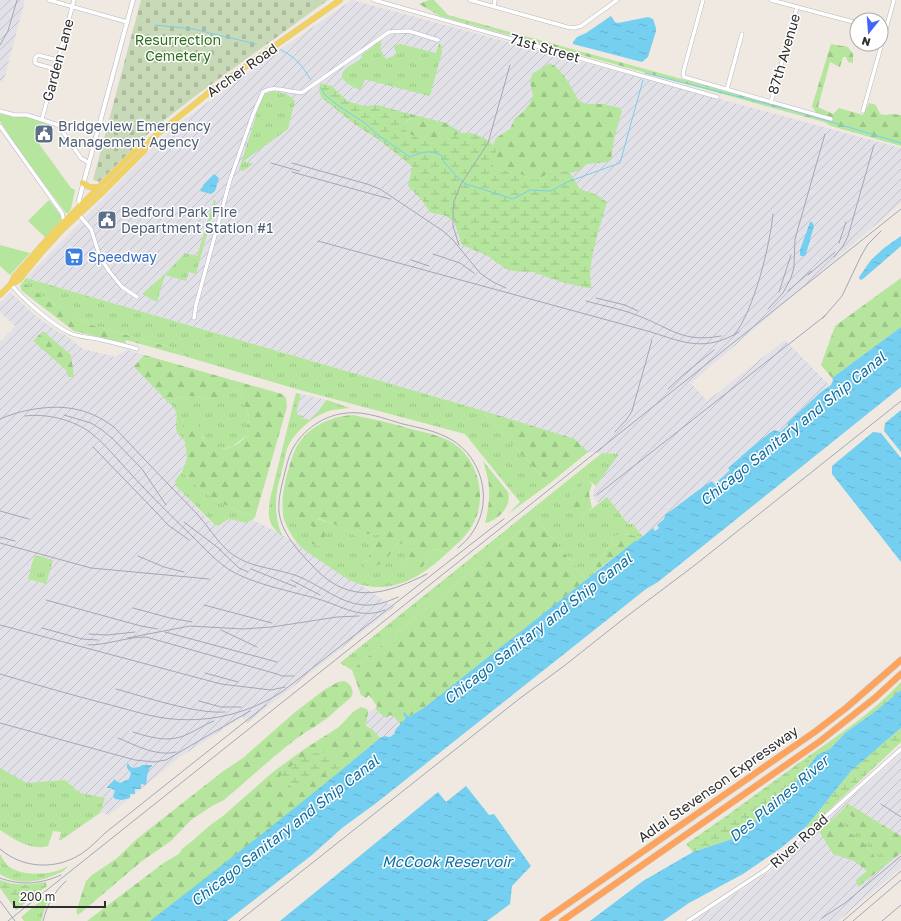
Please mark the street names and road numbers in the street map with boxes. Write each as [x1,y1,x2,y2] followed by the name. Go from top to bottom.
[764,12,803,96] street label: 87th Avenue
[38,17,77,103] street label: Garden Lane
[508,29,582,66] street label: 71st Street
[203,39,280,100] street label: Archer Road
[634,722,801,845] street label: Adlai Stevenson Expressway
[766,810,831,871] street label: River Road

